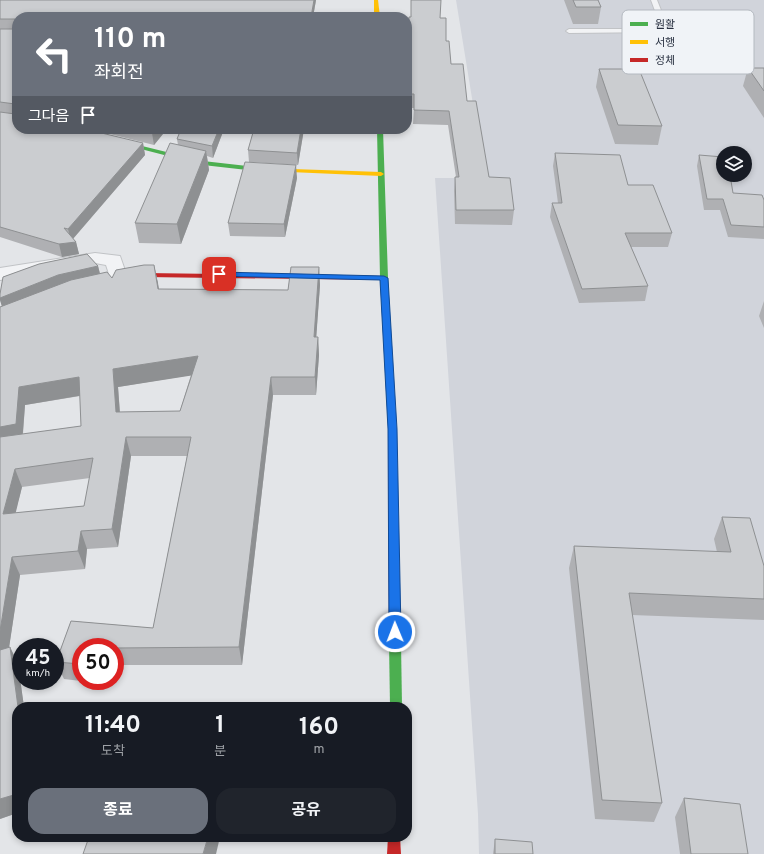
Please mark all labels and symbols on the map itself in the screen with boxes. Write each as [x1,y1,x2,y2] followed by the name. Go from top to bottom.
[622,10,754,74] legend
[655,18,675,32] text: 원활
[655,36,675,50] text: 서행
[655,54,675,68] text: 정체
[202,257,236,291] pin
[374,611,416,653] position arrow
[72,638,124,690] speed limit sign: 50

